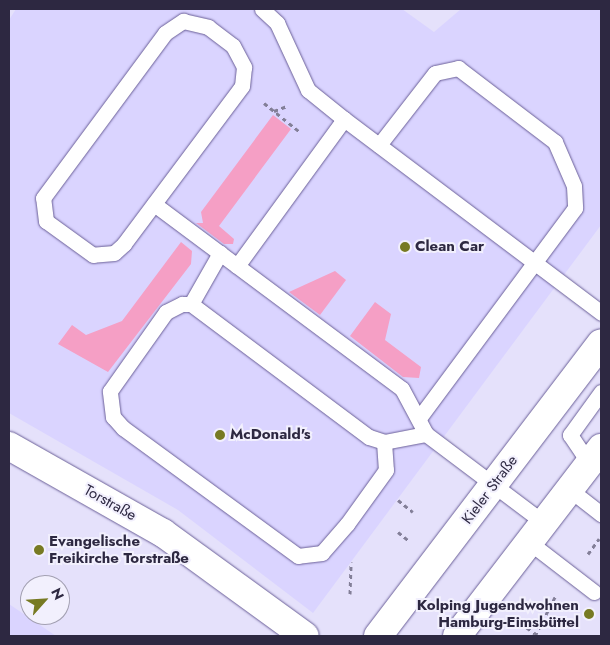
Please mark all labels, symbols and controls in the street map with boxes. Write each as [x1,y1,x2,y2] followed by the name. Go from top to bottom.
[415,238,484,256] place label: Clean Car
[399,241,411,253] marker: Clean Car
[230,426,311,444] place label: McDonald's
[214,429,226,441] marker: McDonald's
[458,452,522,528] street label: Kieler Straße
[81,481,139,525] street label: Torstraße
[49,532,189,567] place label: Evangelische Freikirche Torstraße
[33,544,45,556] marker: Evangelische Freikirche Torstraße
[20,575,70,625] north arrow
[46,584,69,603] text: N
[417,596,579,631] place label: Kolping Jugendwohnen Hamburg-Eimsbüttel
[583,608,595,620] marker: Kolping Jugendwohnen Hamburg-Eimsbüttel

